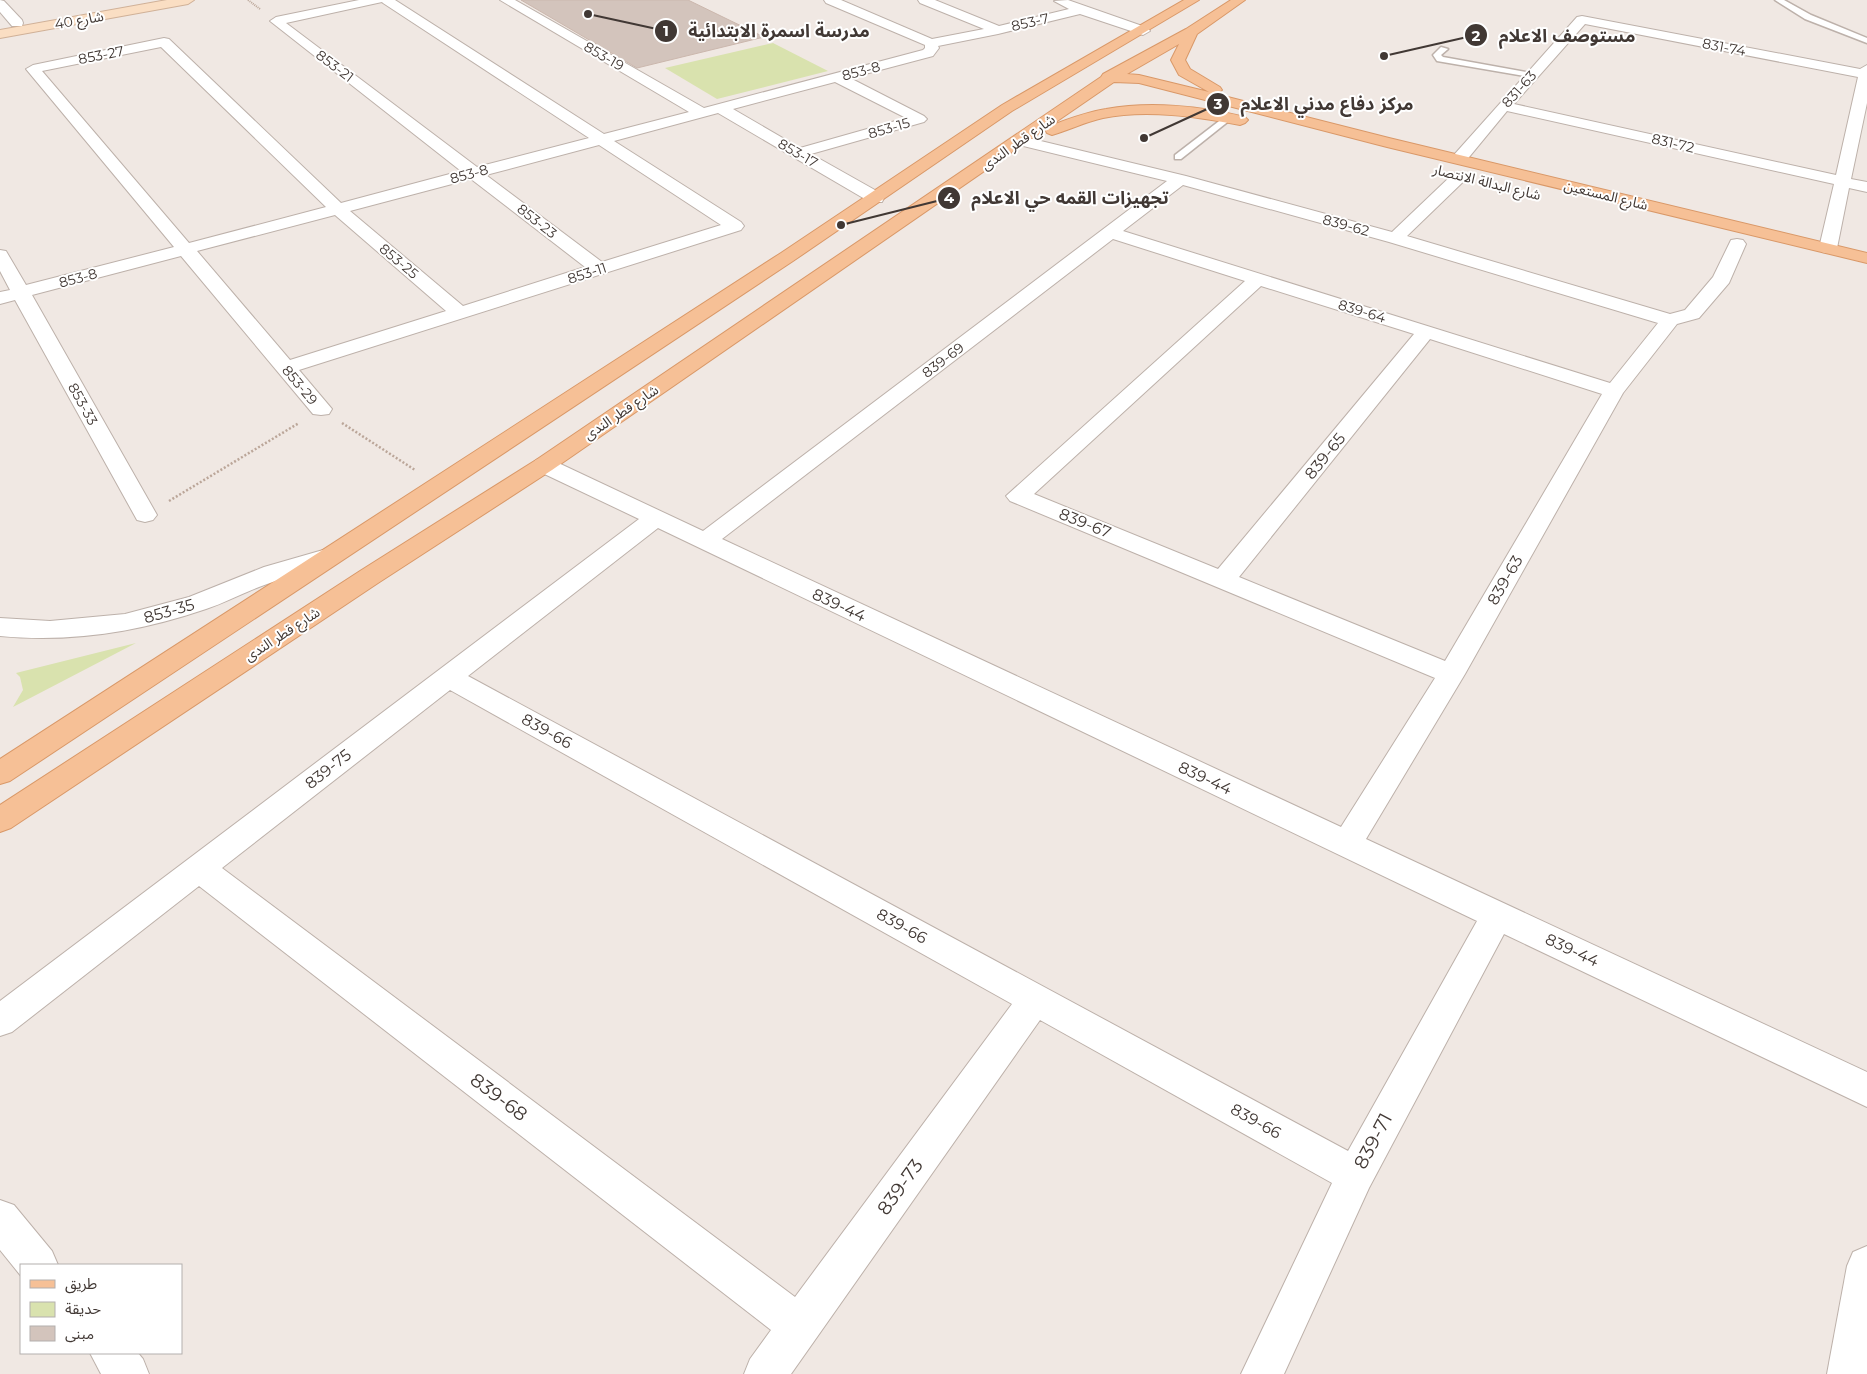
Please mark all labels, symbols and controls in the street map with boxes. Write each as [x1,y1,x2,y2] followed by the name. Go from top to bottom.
[53,7,105,35] street label: شارع 40
[1009,9,1051,35] street label: 853-7
[654,14,880,47] callout: مدرسة اسمرة الابتدائية
[1464,19,1645,52] callout: مستوصف الاعلام
[688,20,870,42] text: مدرسة اسمرة الابتدائية
[663,21,669,40] text: 1
[1499,25,1635,49] text: مستوصف الاعلام
[1472,26,1481,45] text: 2
[1701,34,1748,60] street label: 831-74
[581,37,627,75] street label: 853-19
[77,42,125,68] street label: 853-27
[312,46,358,86] street label: 853-21
[840,57,882,85] street label: 853-8
[1498,67,1540,111] street label: 831-63
[1205,87,1423,120] callout: مركز دفاع مدني الاعلام
[1240,93,1414,118] text: مركز دفاع مدني الاعلام
[1213,94,1223,113] text: 3
[978,110,1060,176] street label: شارع قطر الندى
[866,113,912,143] street label: 853-15
[1650,129,1696,157] street label: 831-72
[775,134,821,172] street label: 853-17
[448,160,490,188] street label: 853-8
[1430,160,1543,206] street label: شارع البدالة الانتصار
[1562,176,1650,216] street label: شارع المستعين
[937,181,1179,214] callout: تجهيزات القمه حي الاعلام
[971,187,1169,212] text: تجهيزات القمه حي الاعلام
[944,188,955,207] text: 4
[513,200,561,242] street label: 853-23
[1321,210,1371,240] street label: 839-62
[376,239,422,283] street label: 853-25
[565,258,609,288] street label: 853-11
[57,264,99,292] street label: 853-8
[1336,295,1389,327] street label: 839-64
[918,338,968,382] street label: 839-69
[278,361,322,409] street label: 853-29
[64,380,102,428] street label: 853-33
[580,380,663,445] street label: شارع قطر الندى
[1301,429,1349,483] street label: 839-65
[1056,504,1114,542] street label: 839-67
[1483,552,1527,608] street label: 839-63
[809,584,869,626] street label: 839-44
[141,595,197,627] street label: 853-35
[241,603,324,667] street label: شارع قطر الندى
[518,709,576,753] street label: 839-66
[301,745,355,793] street label: 839-75
[1175,757,1235,799] street label: 839-44
[873,904,931,948] street label: 839-66
[1542,929,1602,971] street label: 839-44
[466,1068,532,1126] street label: 839-68
[1227,1099,1285,1143] street label: 839-66
[1349,1109,1397,1173] street label: 839-71
[872,1155,928,1219] street label: 839-73
[20,1264,182,1354] legend
[65,1274,97,1294] text: طريق
[65,1299,101,1318] text: حديقة
[65,1324,94,1343] text: مبنى

